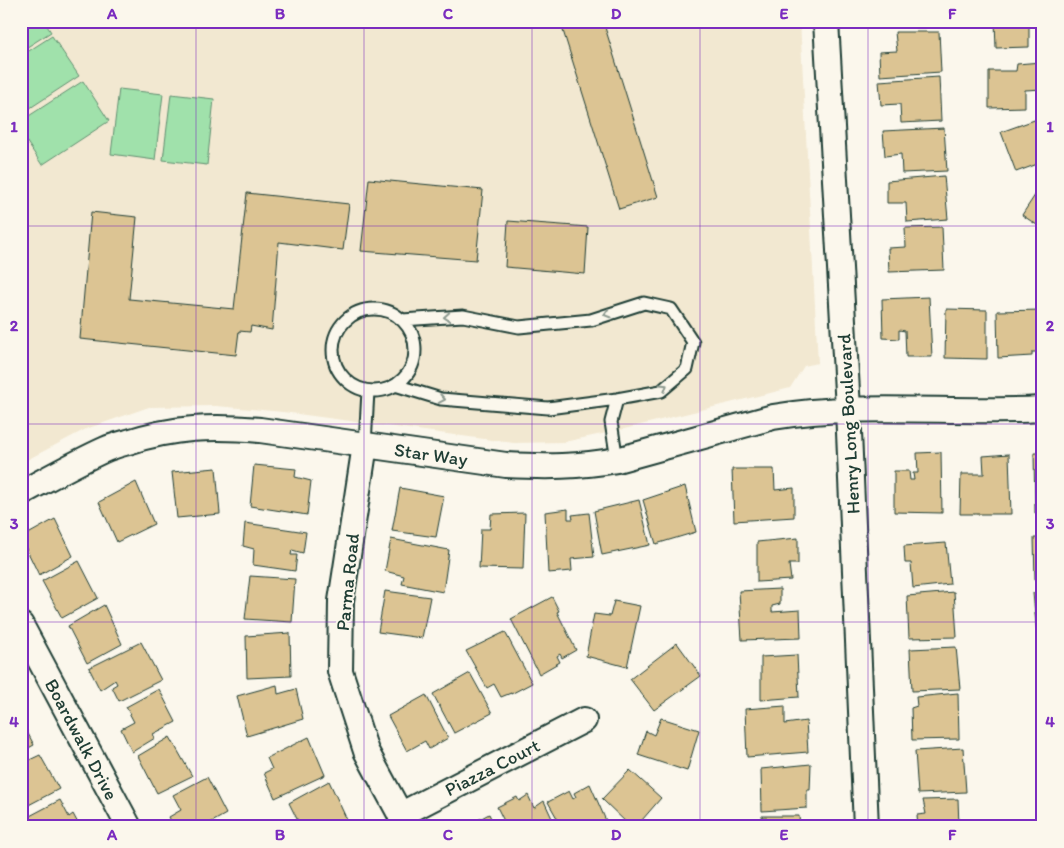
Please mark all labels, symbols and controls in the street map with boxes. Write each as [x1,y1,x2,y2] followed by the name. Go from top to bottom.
[106,4,118,23] text: A
[275,4,286,23] text: B
[443,4,454,23] text: C
[611,4,622,23] text: D
[780,4,789,23] text: E
[948,4,957,23] text: F
[10,117,18,136] text: 1
[1046,117,1054,136] text: 1
[604,309,612,319] one-way arrow
[443,311,451,322] one-way arrow
[10,316,19,335] text: 2
[1046,316,1055,335] text: 2
[832,333,865,515] street label: Henry Long Boulevard
[658,384,667,393] one-way arrow
[437,393,446,403] one-way arrow
[393,438,469,471] street label: Star Way
[10,514,19,533] text: 3
[1046,514,1055,533] text: 3
[331,531,364,632] street label: Parma Road
[40,675,123,804] street label: Boardwalk Drive
[9,712,19,731] text: 4
[1045,712,1055,731] text: 4
[441,734,544,801] street label: Piazza Court
[106,825,118,844] text: A
[275,825,286,844] text: B
[443,825,454,844] text: C
[611,825,622,844] text: D
[780,825,789,844] text: E
[948,825,957,844] text: F

